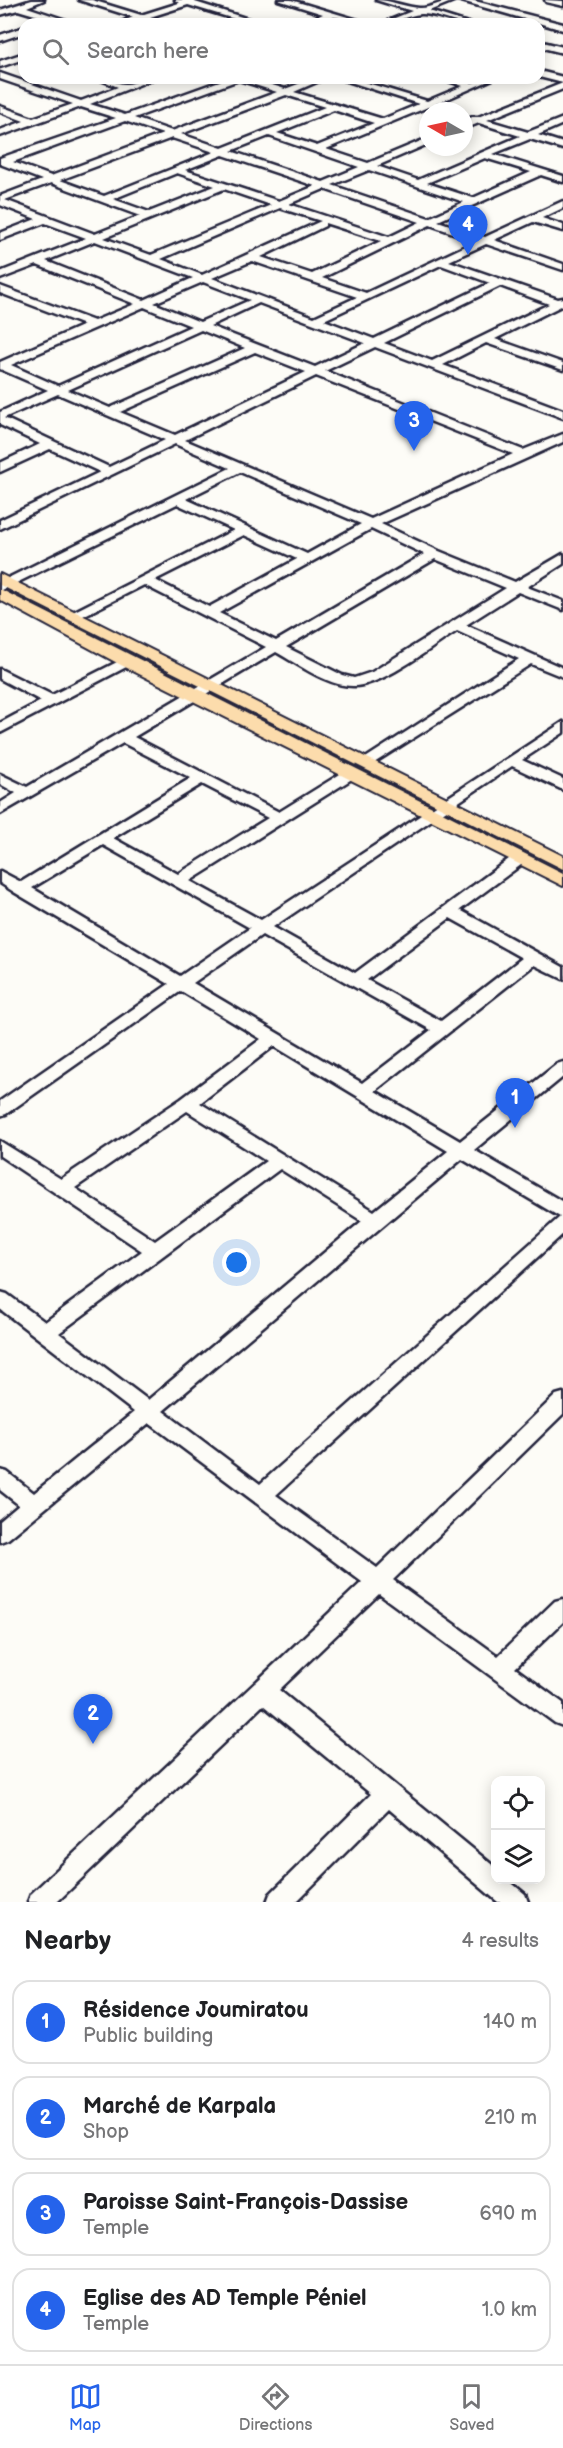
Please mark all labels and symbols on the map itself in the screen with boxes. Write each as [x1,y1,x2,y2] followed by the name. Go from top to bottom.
[419,102,473,156] north arrow
[448,206,488,255] pin: 4
[394,402,434,451] pin: 3
[496,1078,534,1128] pin: 1
[222,1248,251,1277] your location
[74,1694,112,1744] pin: 2

